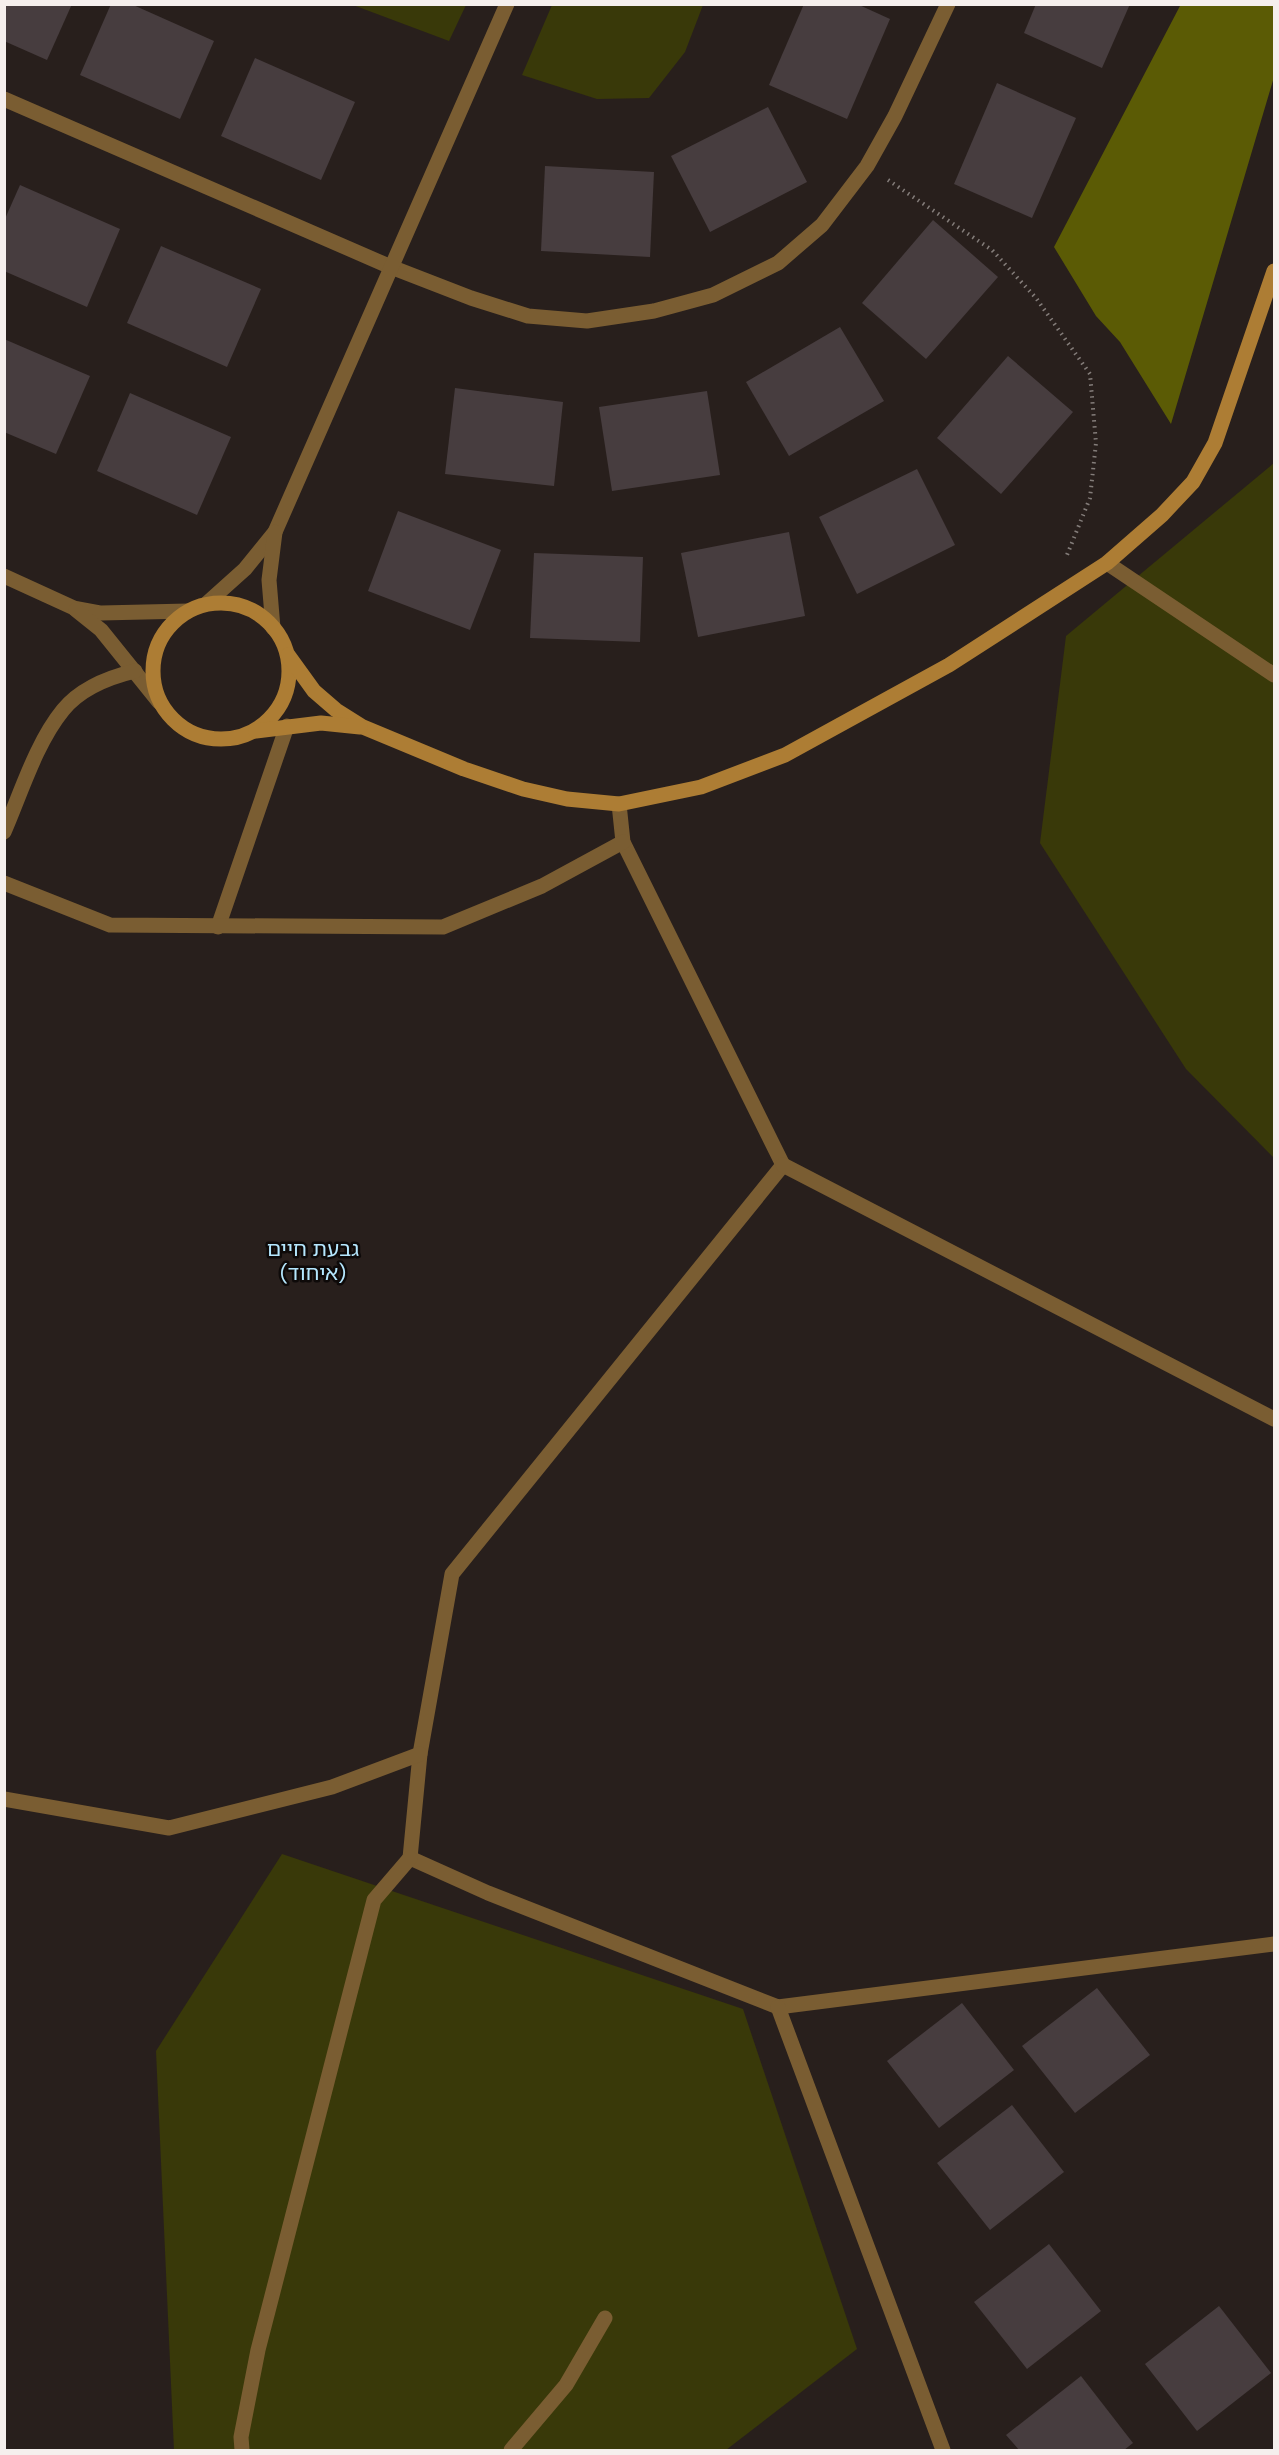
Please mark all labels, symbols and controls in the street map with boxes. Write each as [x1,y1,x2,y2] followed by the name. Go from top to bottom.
[267,1235,359,1287] district label: גבעת חיים (איחוד)

